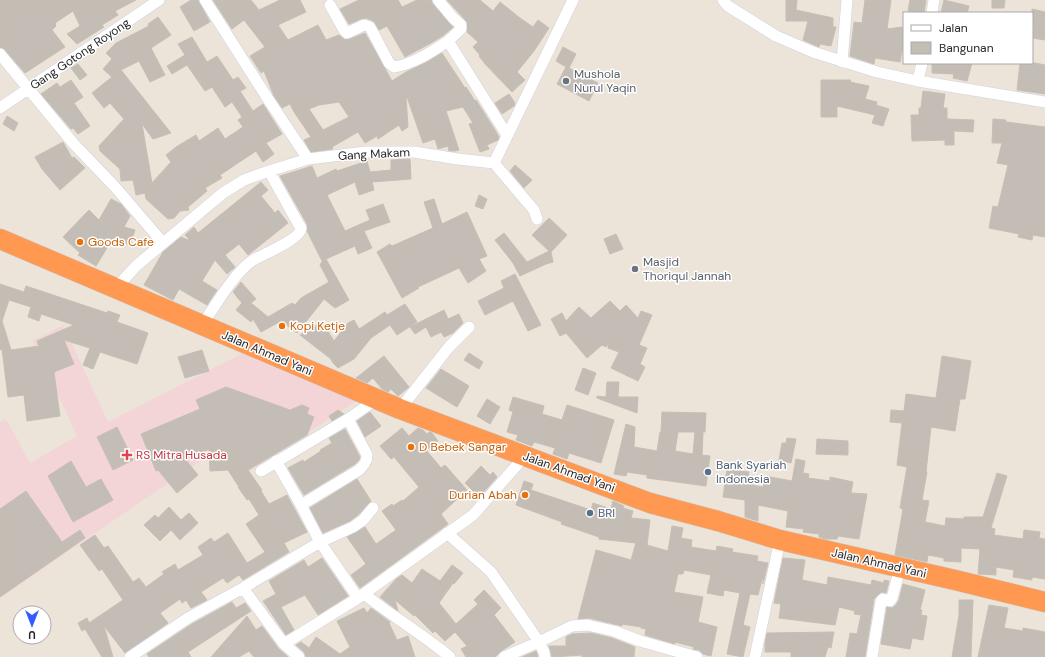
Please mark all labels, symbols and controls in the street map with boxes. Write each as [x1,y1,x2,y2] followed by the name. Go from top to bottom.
[903,12,1033,64] legend
[27,14,133,93] street label: Gang Gotong Royong
[939,20,968,36] text: Jalan
[939,40,994,56] text: Bangunan
[574,66,636,96] place label: Mushola Nurul Yaqin
[561,76,571,86] marker: Mushola Nurul Yaqin
[338,144,410,164] street label: Gang Makam
[88,234,154,250] place label: Goods Cafe
[75,237,85,247] marker: Goods Cafe
[643,254,731,284] place label: Masjid Thoriqul Jannah
[630,264,640,274] marker: Masjid Thoriqul Jannah
[290,318,345,334] place label: Kopi Ketje
[277,321,287,331] marker: Kopi Ketje
[219,327,315,379] street label: Jalan Ahmad Yani
[419,439,507,455] place label: D Bebek Sangar
[406,442,416,452] marker: D Bebek Sangar
[136,447,227,463] place label: RS Mitra Husada
[521,448,617,496] street label: Jalan Ahmad Yani
[121,449,133,461] marker: RS Mitra Husada
[716,457,787,487] place label: Bank Syariah Indonesia
[703,467,713,477] marker: Bank Syariah Indonesia
[449,487,517,503] place label: Durian Abah
[520,490,530,500] marker: Durian Abah
[598,505,615,521] place label: BRI
[585,508,595,518] marker: BRI
[830,544,928,582] street label: Jalan Ahmad Yani
[12,605,52,645] north arrow
[28,628,36,642] text: U

